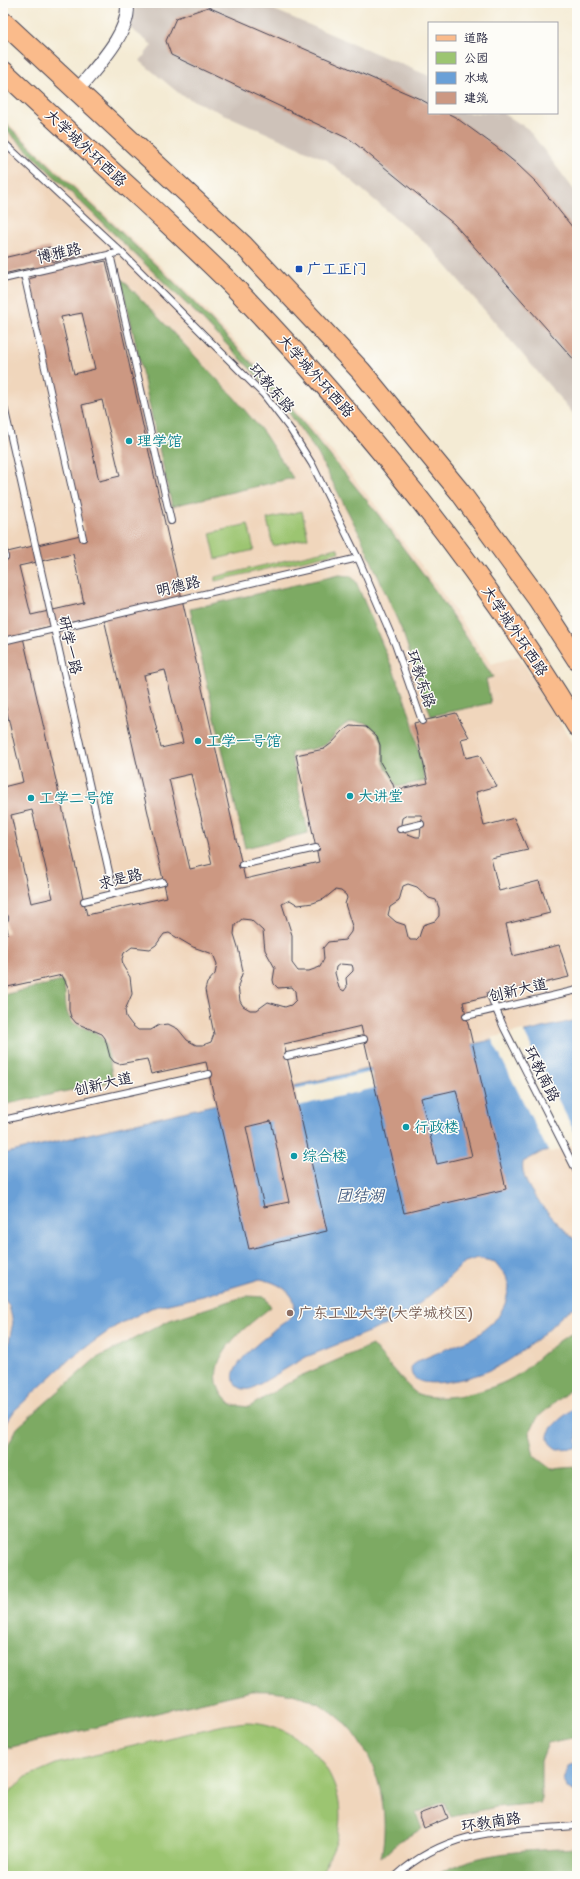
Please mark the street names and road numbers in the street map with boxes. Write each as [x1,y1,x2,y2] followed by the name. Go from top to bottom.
[41,106,131,190] street label: 大学城外环西路
[35,239,83,267] street label: 博雅路
[274,331,358,421] street label: 大学城外环西路
[246,359,298,417] street label: 环教东路
[154,572,202,600] street label: 明德路
[478,582,552,680] street label: 大学城外环西路
[54,614,86,676] street label: 研学一路
[403,648,439,710] street label: 环教东路
[96,865,144,893] street label: 求是路
[487,974,549,1006] street label: 创新大道
[520,1043,564,1105] street label: 环教南路
[72,1068,134,1100] street label: 创新大道
[460,1809,522,1835] street label: 环教南路

